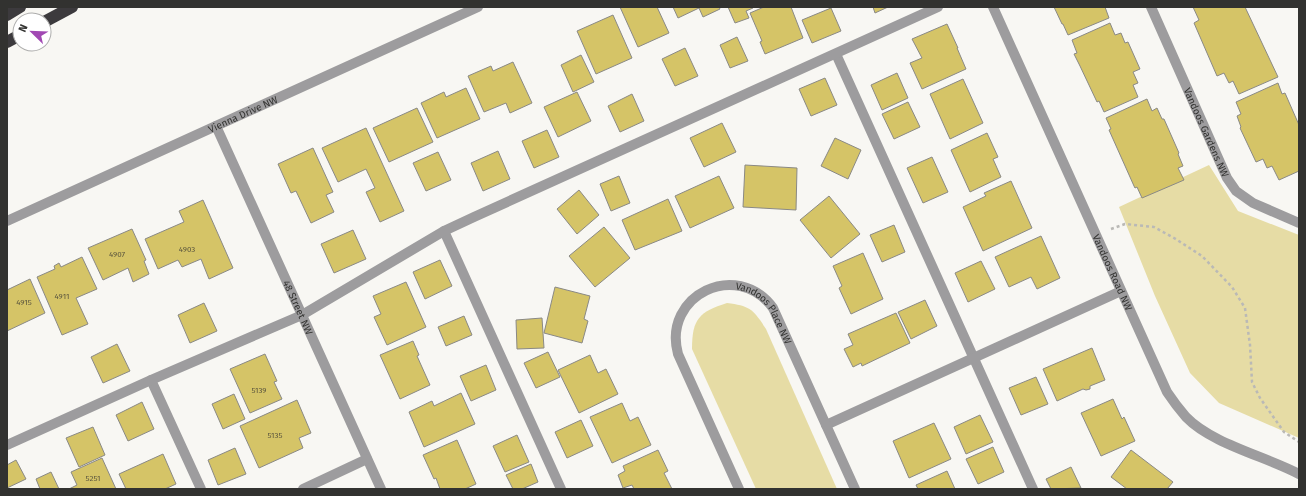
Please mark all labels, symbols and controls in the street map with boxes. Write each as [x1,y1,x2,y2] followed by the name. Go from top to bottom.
[12,12,52,52] north arrow
[16,22,31,34] text: N
[1181,86,1231,180] street label: Vandoos Gardens NW
[207,94,280,136] street label: Vienna Drive NW
[1090,233,1135,313] street label: Vandoos Road NW
[179,245,195,254] house number: 4903
[109,250,126,259] house number: 4907
[280,278,315,337] street label: 48 Street NW
[735,280,794,347] street label: Vandoos Place NW
[55,292,69,301] house number: 4911
[16,298,32,307] house number: 4915
[251,386,267,395] house number: 5139
[267,431,283,440] house number: 5135
[86,474,100,483] house number: 5251

